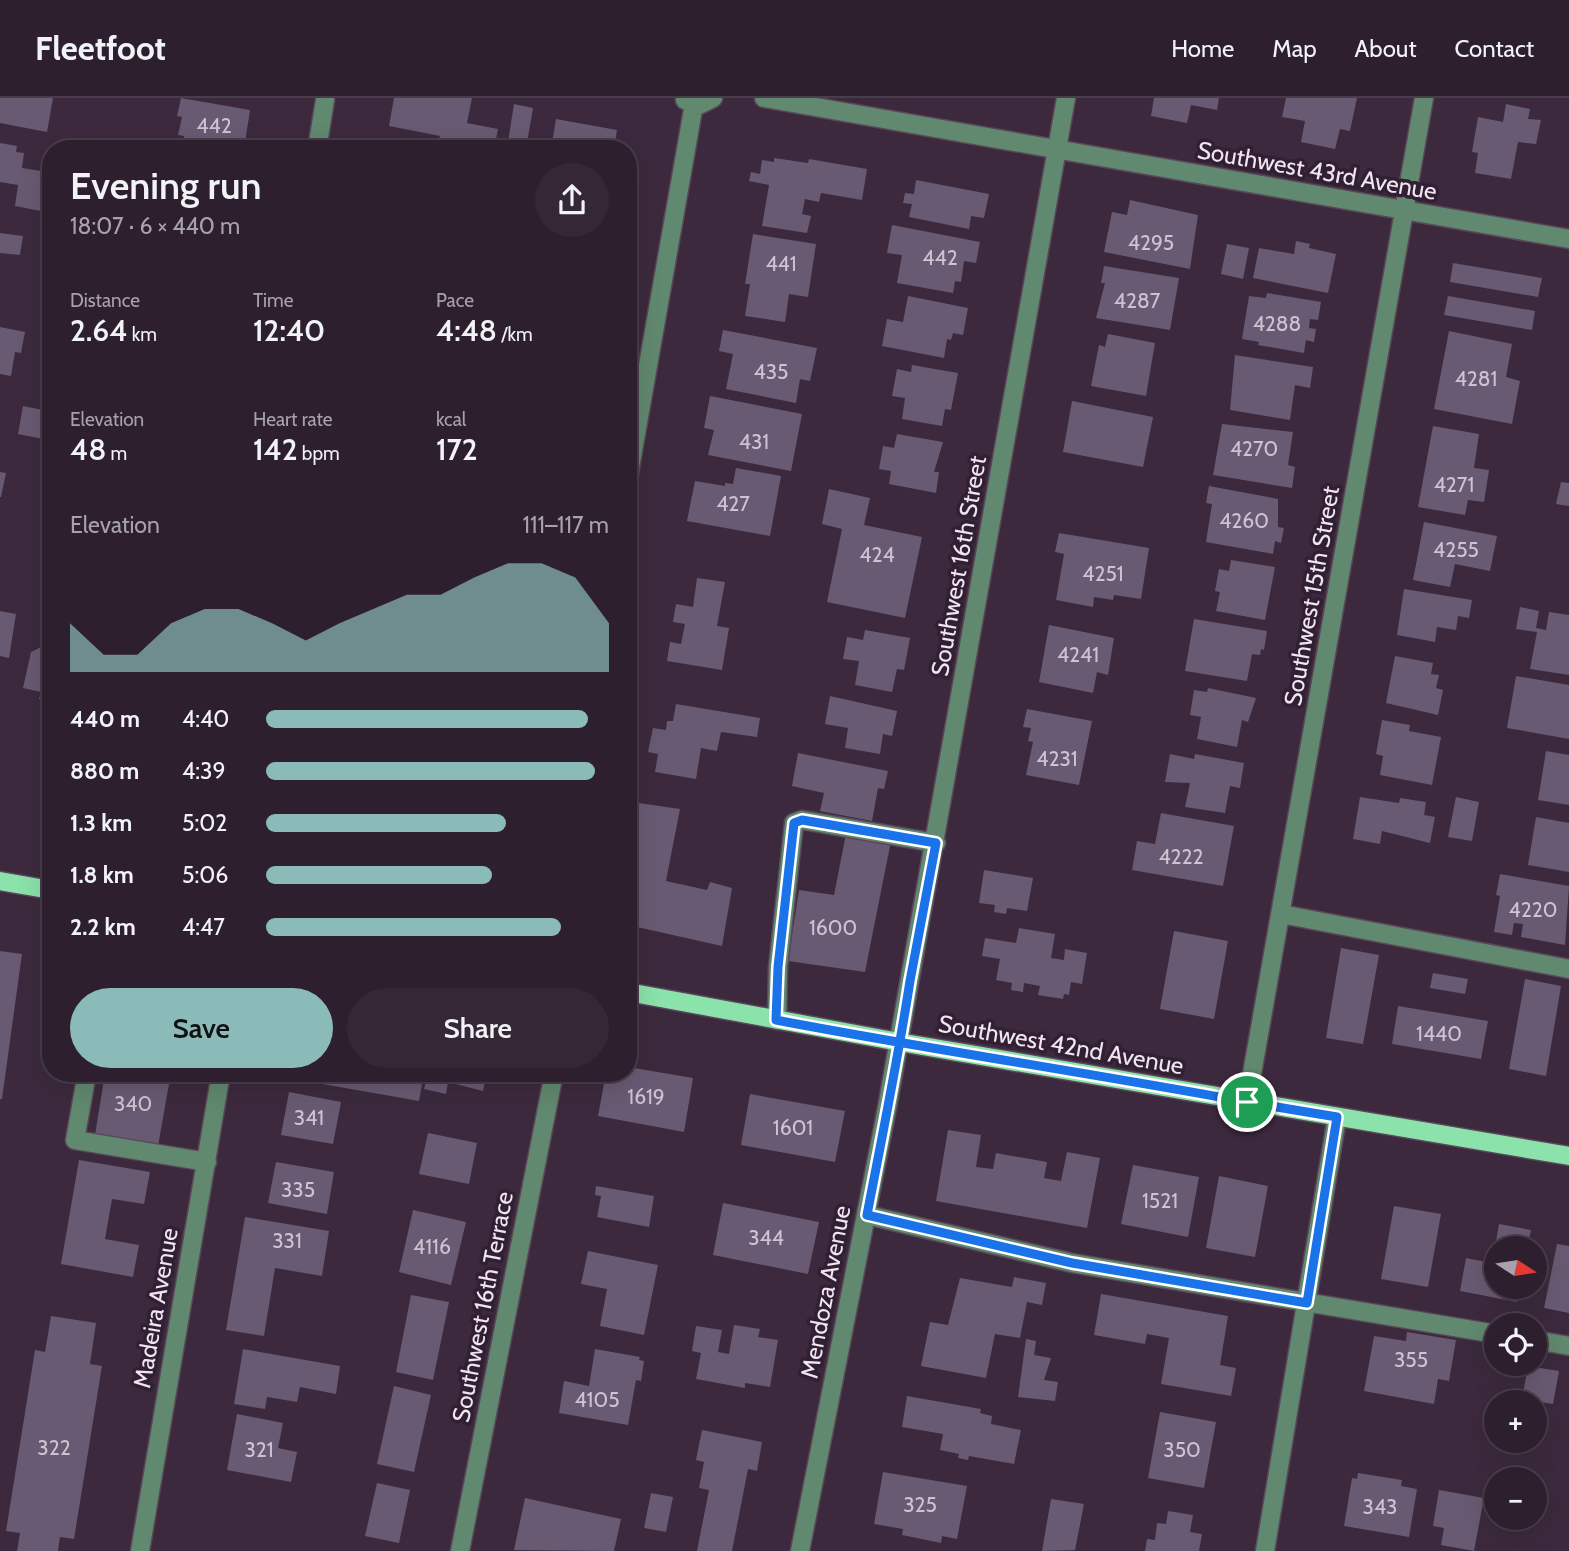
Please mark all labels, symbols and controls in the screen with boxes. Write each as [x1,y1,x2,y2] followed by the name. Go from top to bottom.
[35,28,166,68] text: Fleetfoot
[1171,34,1234,63] text: Home
[1272,34,1317,63] text: Map
[1355,34,1417,63] text: About
[1455,34,1534,63] text: Contact
[196,113,232,138] house number: 442
[1195,135,1439,206] street label: Southwest 43rd Avenue
[70,162,262,209] text: Evening run
[535,163,609,237] button: share
[70,212,240,240] text: 18:07 · 6 × 440 m
[1128,230,1174,255] house number: 4295
[922,245,958,270] house number: 442
[765,251,797,276] house number: 441
[1114,288,1161,313] house number: 4287
[70,289,140,312] text: Distance
[253,289,293,312] text: Time
[436,289,474,312] text: Pace
[1253,311,1301,336] house number: 4288
[70,312,127,349] text: 2.64
[253,312,325,349] text: 12:40
[436,312,497,349] text: 4:48
[127,323,157,346] text: km
[497,323,533,346] text: /km
[754,359,788,384] house number: 435
[1455,366,1497,391] house number: 4281
[70,408,144,431] text: Elevation
[253,408,333,431] text: Heart rate
[436,408,466,431] text: kcal
[739,429,769,454] house number: 431
[70,431,106,468] text: 48
[253,431,298,468] text: 142
[436,431,478,468] text: 172
[1230,436,1278,461] house number: 4270
[106,442,127,465] text: m
[298,442,340,465] text: bpm
[925,453,992,678] street label: Southwest 16th Street
[1434,472,1474,497] house number: 4271
[1278,484,1345,708] street label: Southwest 15th Street
[716,491,750,516] house number: 427
[1219,508,1269,533] house number: 4260
[70,511,160,539] text: Elevation
[522,511,609,539] text: 111–117 m
[1433,537,1479,562] house number: 4255
[859,542,895,567] house number: 424
[1082,561,1124,586] house number: 4251
[1057,642,1099,667] house number: 4241
[70,705,140,733] text: 440 m
[182,705,229,733] text: 4:40
[1036,746,1078,771] house number: 4231
[70,757,139,785] text: 880 m
[182,757,226,785] text: 4:39
[70,809,132,837] text: 1.3 km
[182,809,227,837] text: 5:02
[1158,844,1204,869] house number: 4222
[70,861,134,889] text: 1.8 km
[182,861,228,889] text: 5:06
[1509,897,1557,922] house number: 4220
[70,913,136,941] text: 2.2 km
[182,913,225,941] text: 4:47
[809,915,857,940] house number: 1600
[70,988,333,1068] button: Save
[347,988,609,1068] button: Share
[936,1009,1186,1080] street label: Southwest 42nd Avenue
[1416,1021,1462,1046] house number: 1440
[1217,1072,1277,1132] pin
[1228,1083,1266,1121] icon: arrive
[627,1084,665,1109] house number: 1619
[114,1091,152,1116] house number: 340
[294,1105,324,1130] house number: 341
[773,1115,813,1140] house number: 1601
[281,1177,315,1202] house number: 335
[1142,1188,1178,1213] house number: 1521
[446,1189,519,1425] street label: Southwest 16th Terrace
[795,1203,856,1381] street label: Mendoza Avenue
[748,1225,784,1250] house number: 344
[127,1226,184,1390] street label: Madeira Avenue
[272,1228,302,1253] house number: 331
[413,1234,451,1259] house number: 4116
[1484,1236,1547,1298] north arrow
[1484,1236,1547,1530] map controls
[1484,1313,1547,1376] button: locate
[1394,1347,1428,1372] house number: 355
[574,1387,620,1412] house number: 4105
[1484,1390,1547,1453] button: +
[37,1435,71,1460] house number: 322
[244,1437,274,1462] house number: 321
[1163,1437,1201,1462] house number: 350
[1484,1467,1547,1530] button: −
[903,1492,937,1517] house number: 325
[1363,1494,1397,1519] house number: 343

